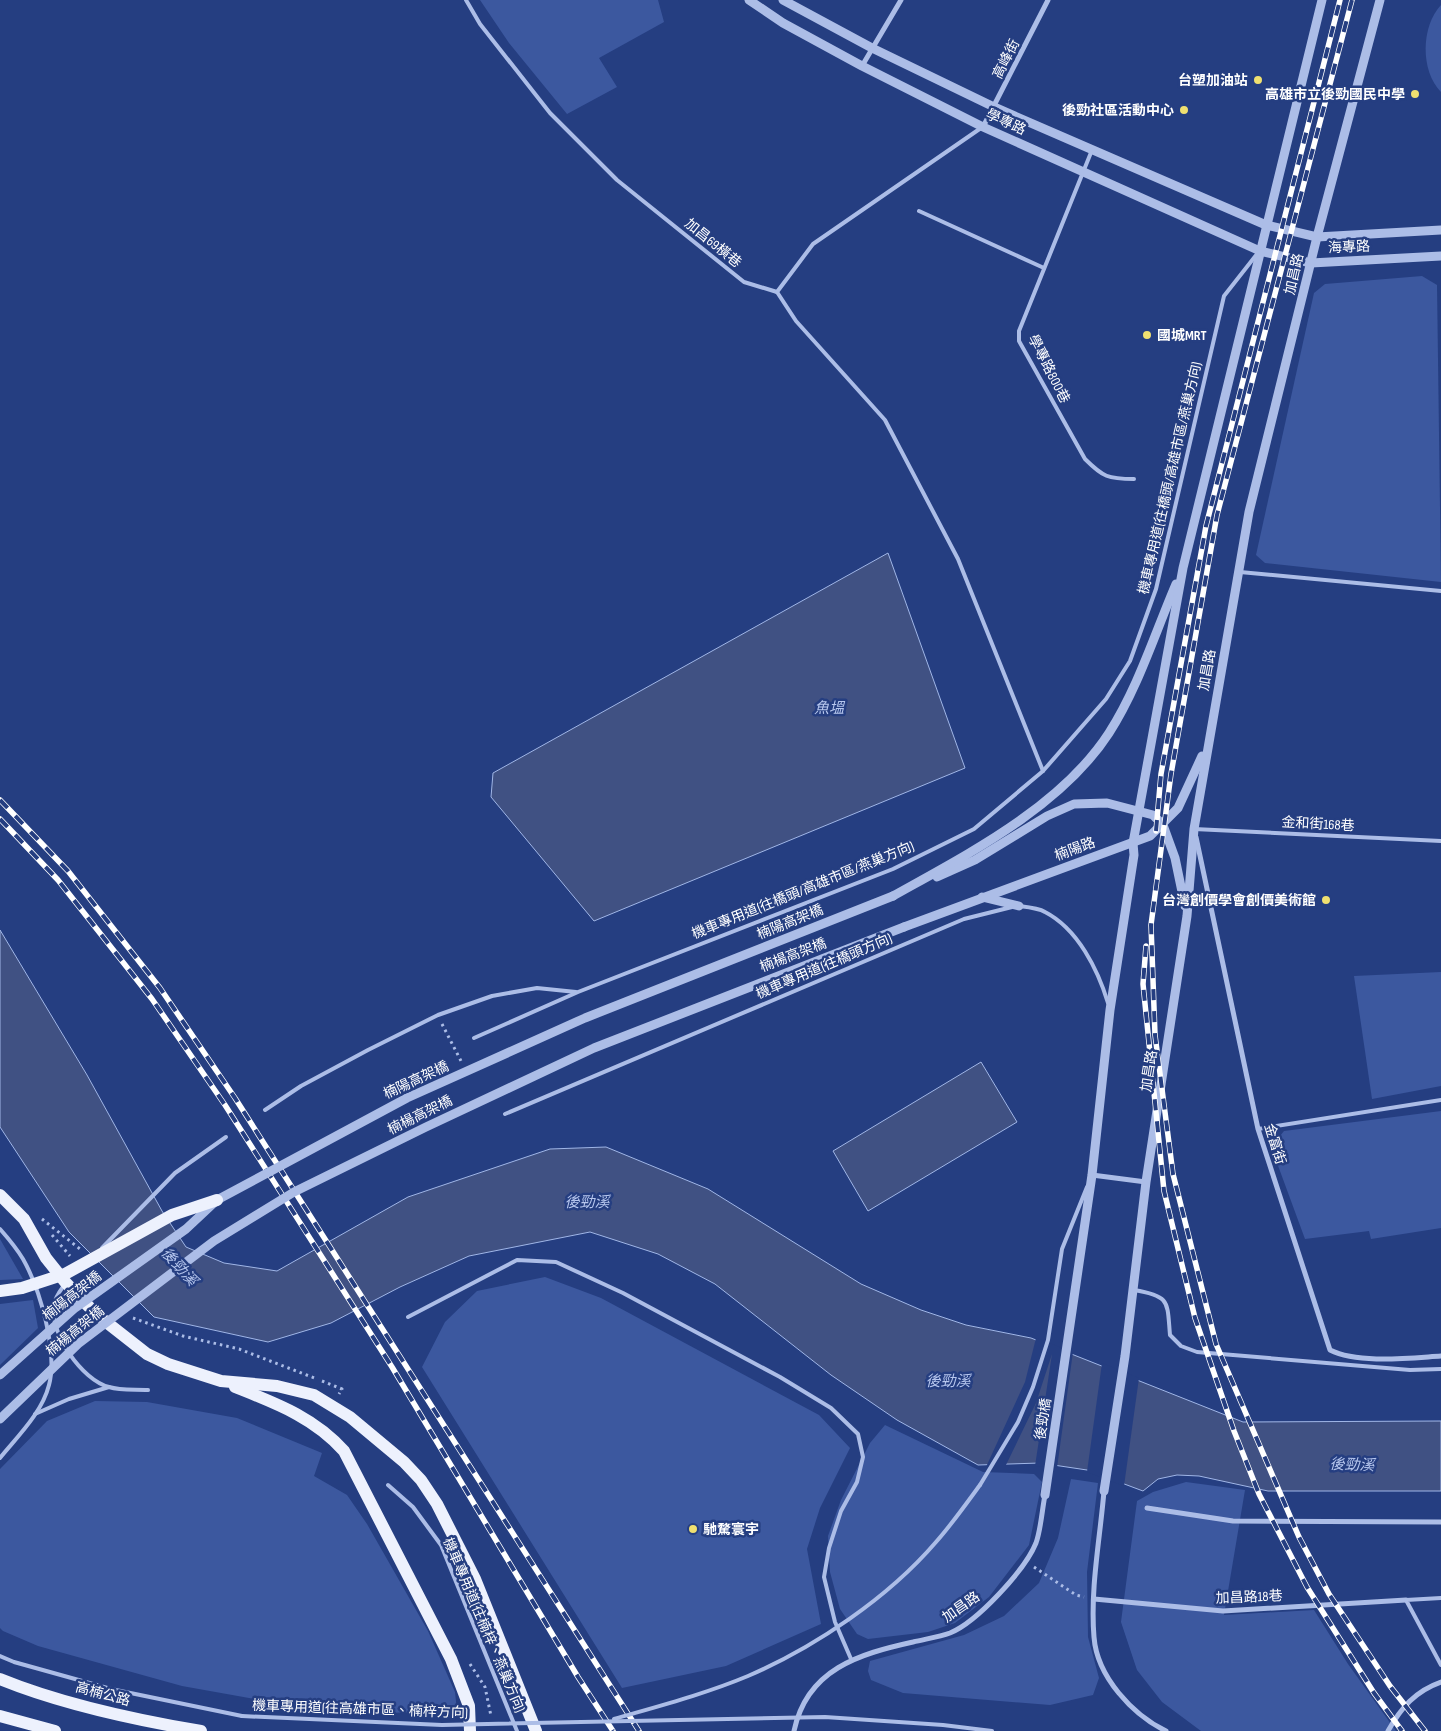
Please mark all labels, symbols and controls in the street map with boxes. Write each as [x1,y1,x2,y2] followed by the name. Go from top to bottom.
[989,36,1023,82] street label: 高峰街
[1178,72,1248,89] place label: 台塑加油站
[1252,74,1264,86] marker: 台塑加油站
[1265,86,1405,103] place label: 高雄市立後勁國民中學
[1409,88,1421,100] marker: 高雄市立後勁國民中學
[1062,102,1174,119] place label: 後勁社區活動中心
[1178,104,1190,116] marker: 後勁社區活動中心
[983,105,1029,139] street label: 學專路
[681,215,745,271] street label: 加昌69橫巷
[1328,237,1370,257] street label: 海專路
[1281,252,1307,296] street label: 加昌路
[1157,327,1207,344] place label: 國城MRT
[1141,329,1153,341] marker: 國城MRT
[1024,332,1074,406] street label: 學專路800巷
[1135,360,1205,596] street label: 機車專用道(往橋頭/高雄市區/燕巢方向)
[1195,648,1219,692] street label: 加昌路
[814,699,846,718] water label: 魚塭
[1281,814,1355,834] street label: 金和街168巷
[1052,834,1098,864] street label: 楠陽路
[689,837,917,943] street label: 機車專用道(往橋頭/高雄市區/燕巢方向)
[1162,892,1316,909] place label: 台灣創價學會創價美術館
[1320,894,1332,906] marker: 台灣創價學會創價美術館
[754,901,826,943] street label: 楠陽高架橋
[753,930,895,1002] street label: 機車專用道(往橋頭方向)
[757,935,829,975] street label: 楠楊高架橋
[1137,1049,1161,1093] street label: 加昌路
[381,1058,451,1102] street label: 楠陽高架橋
[385,1092,455,1138] street label: 楠楊高架橋
[1261,1121,1289,1167] street label: 金富街
[564,1193,611,1212] water label: 後勁溪
[157,1244,202,1292] water label: 後勁溪
[39,1268,105,1324] street label: 楠陽高架橋
[42,1302,108,1360] street label: 楠楊高架橋
[925,1372,972,1391] water label: 後勁溪
[1031,1397,1055,1441] street label: 後勁橋
[1329,1455,1377,1475] water label: 後勁溪
[703,1521,759,1538] place label: 馳騖寰宇
[687,1523,699,1535] marker: 馳騖寰宇
[439,1535,529,1715] street label: 機車專用道(往楠梓、燕巢方向)
[1215,1587,1283,1607] street label: 加昌路18巷
[939,1588,983,1626] street label: 加昌路
[74,1679,132,1709] street label: 高楠公路
[252,1697,468,1721] street label: 機車專用道(往高雄市區、楠梓方向)

